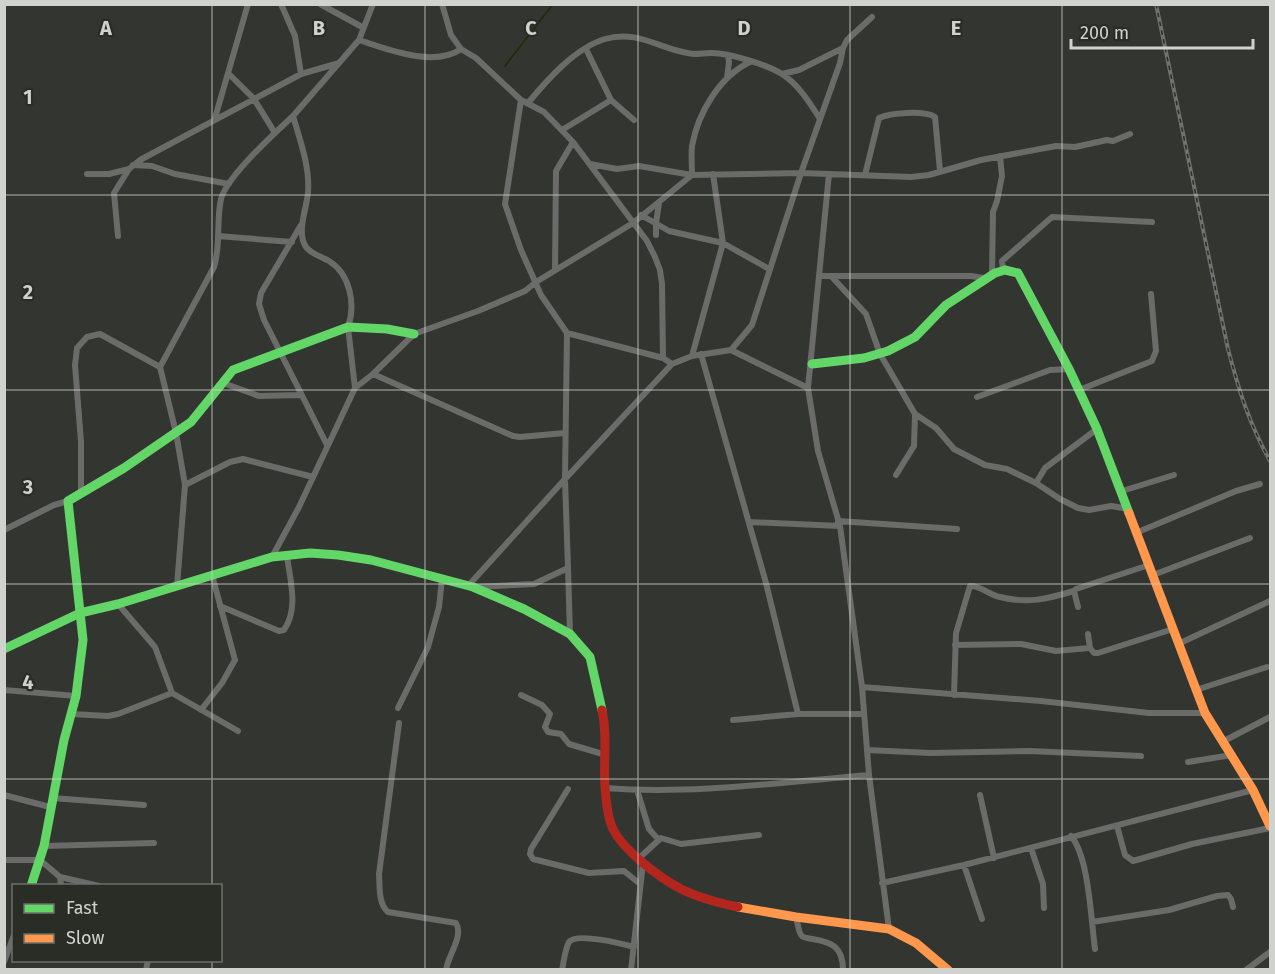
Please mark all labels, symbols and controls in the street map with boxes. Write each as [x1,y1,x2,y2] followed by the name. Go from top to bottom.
[1071,12,1252,50] scale bar
[99,16,113,40] text: A
[313,16,325,40] text: B
[525,16,537,40] text: C
[737,16,751,40] text: D
[951,16,961,40] text: E
[1080,22,1129,44] text: 200 m
[23,85,33,109] text: 1
[23,280,33,304] text: 2
[22,475,33,499] text: 3
[22,670,34,694] text: 4
[12,884,222,962] legend
[66,897,99,919] text: Fast
[66,927,105,949] text: Slow

